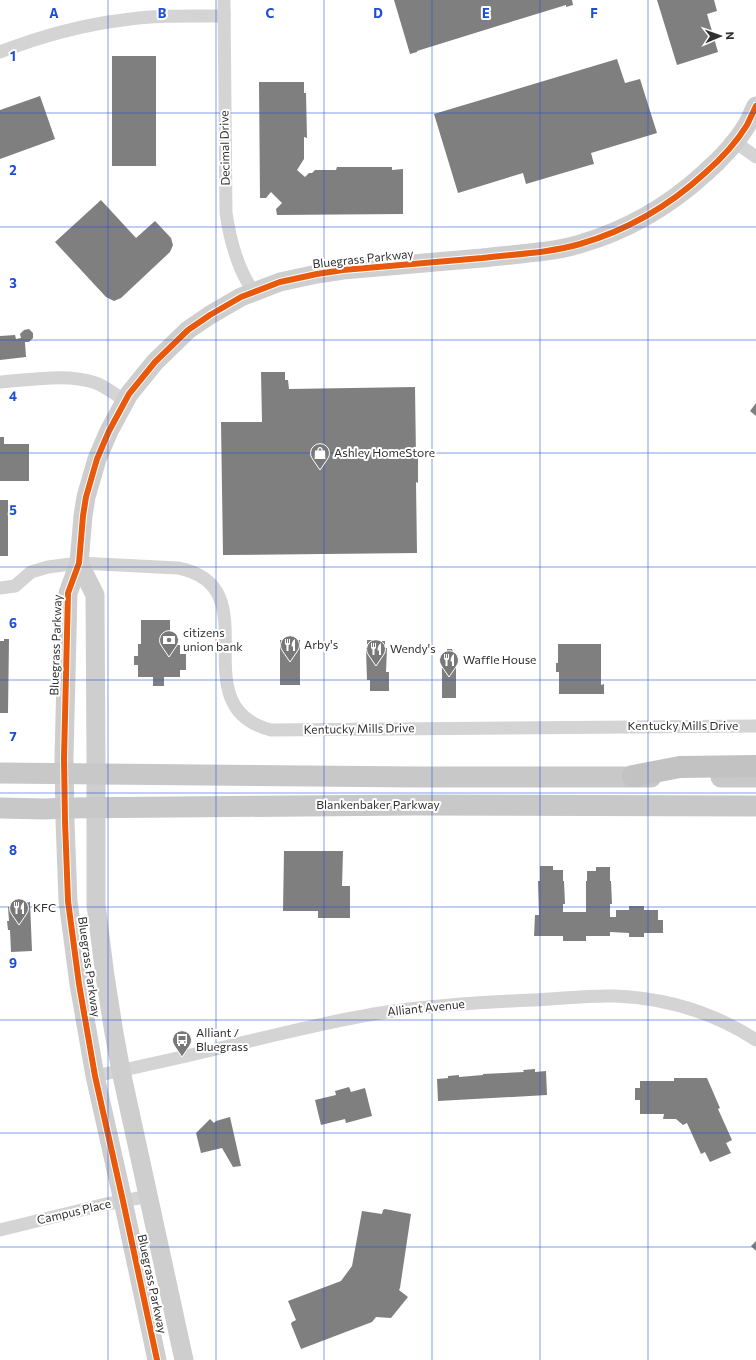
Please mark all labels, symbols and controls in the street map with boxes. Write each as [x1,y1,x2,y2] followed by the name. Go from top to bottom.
[49,5,59,21] text: A
[158,5,167,21] text: B
[266,5,275,21] text: C
[373,5,383,21] text: D
[482,5,490,21] text: E
[590,5,598,21] text: F
[700,16,740,56] north arrow
[724,31,737,40] text: N
[10,48,16,64] text: 1
[216,110,232,186] street label: Decimal Drive
[9,162,17,178] text: 2
[312,246,414,270] street label: Bluegrass Parkway
[9,275,17,291] text: 3
[9,388,17,404] text: 4
[309,442,331,470] shop icon: Ashley HomeStore
[334,445,435,459] place label: Ashley HomeStore
[9,502,17,518] text: 5
[46,594,64,696] street label: Bluegrass Parkway
[9,615,17,631] text: 6
[183,625,243,653] place label: citizens union bank
[158,629,180,657] bank icon: citizens union bank
[279,634,301,662] restaurant icon: Arby's
[304,637,338,651] place label: Arby's
[365,638,387,666] restaurant icon: Wendy's
[390,641,436,655] place label: Wendy's
[438,649,460,677] restaurant icon: Waffle House
[463,652,536,666] place label: Waffle House
[628,718,738,732] street label: Kentucky Mills Drive
[303,720,415,736] street label: Kentucky Mills Drive
[9,728,17,744] text: 7
[316,797,440,811] street label: Blankenbaker Parkway
[9,842,17,858] text: 8
[8,897,30,925] restaurant icon: KFC
[33,900,56,914] place label: KFC
[76,916,104,1018] street label: Bluegrass Parkway
[9,955,17,971] text: 9
[386,996,465,1018] street label: Alliant Avenue
[196,1025,248,1053] place label: Alliant / Bluegrass
[171,1029,193,1057] bus stop icon: Alliant / Bluegrass
[35,1196,112,1226] street label: Campus Place
[136,1233,170,1335] street label: Bluegrass Parkway

